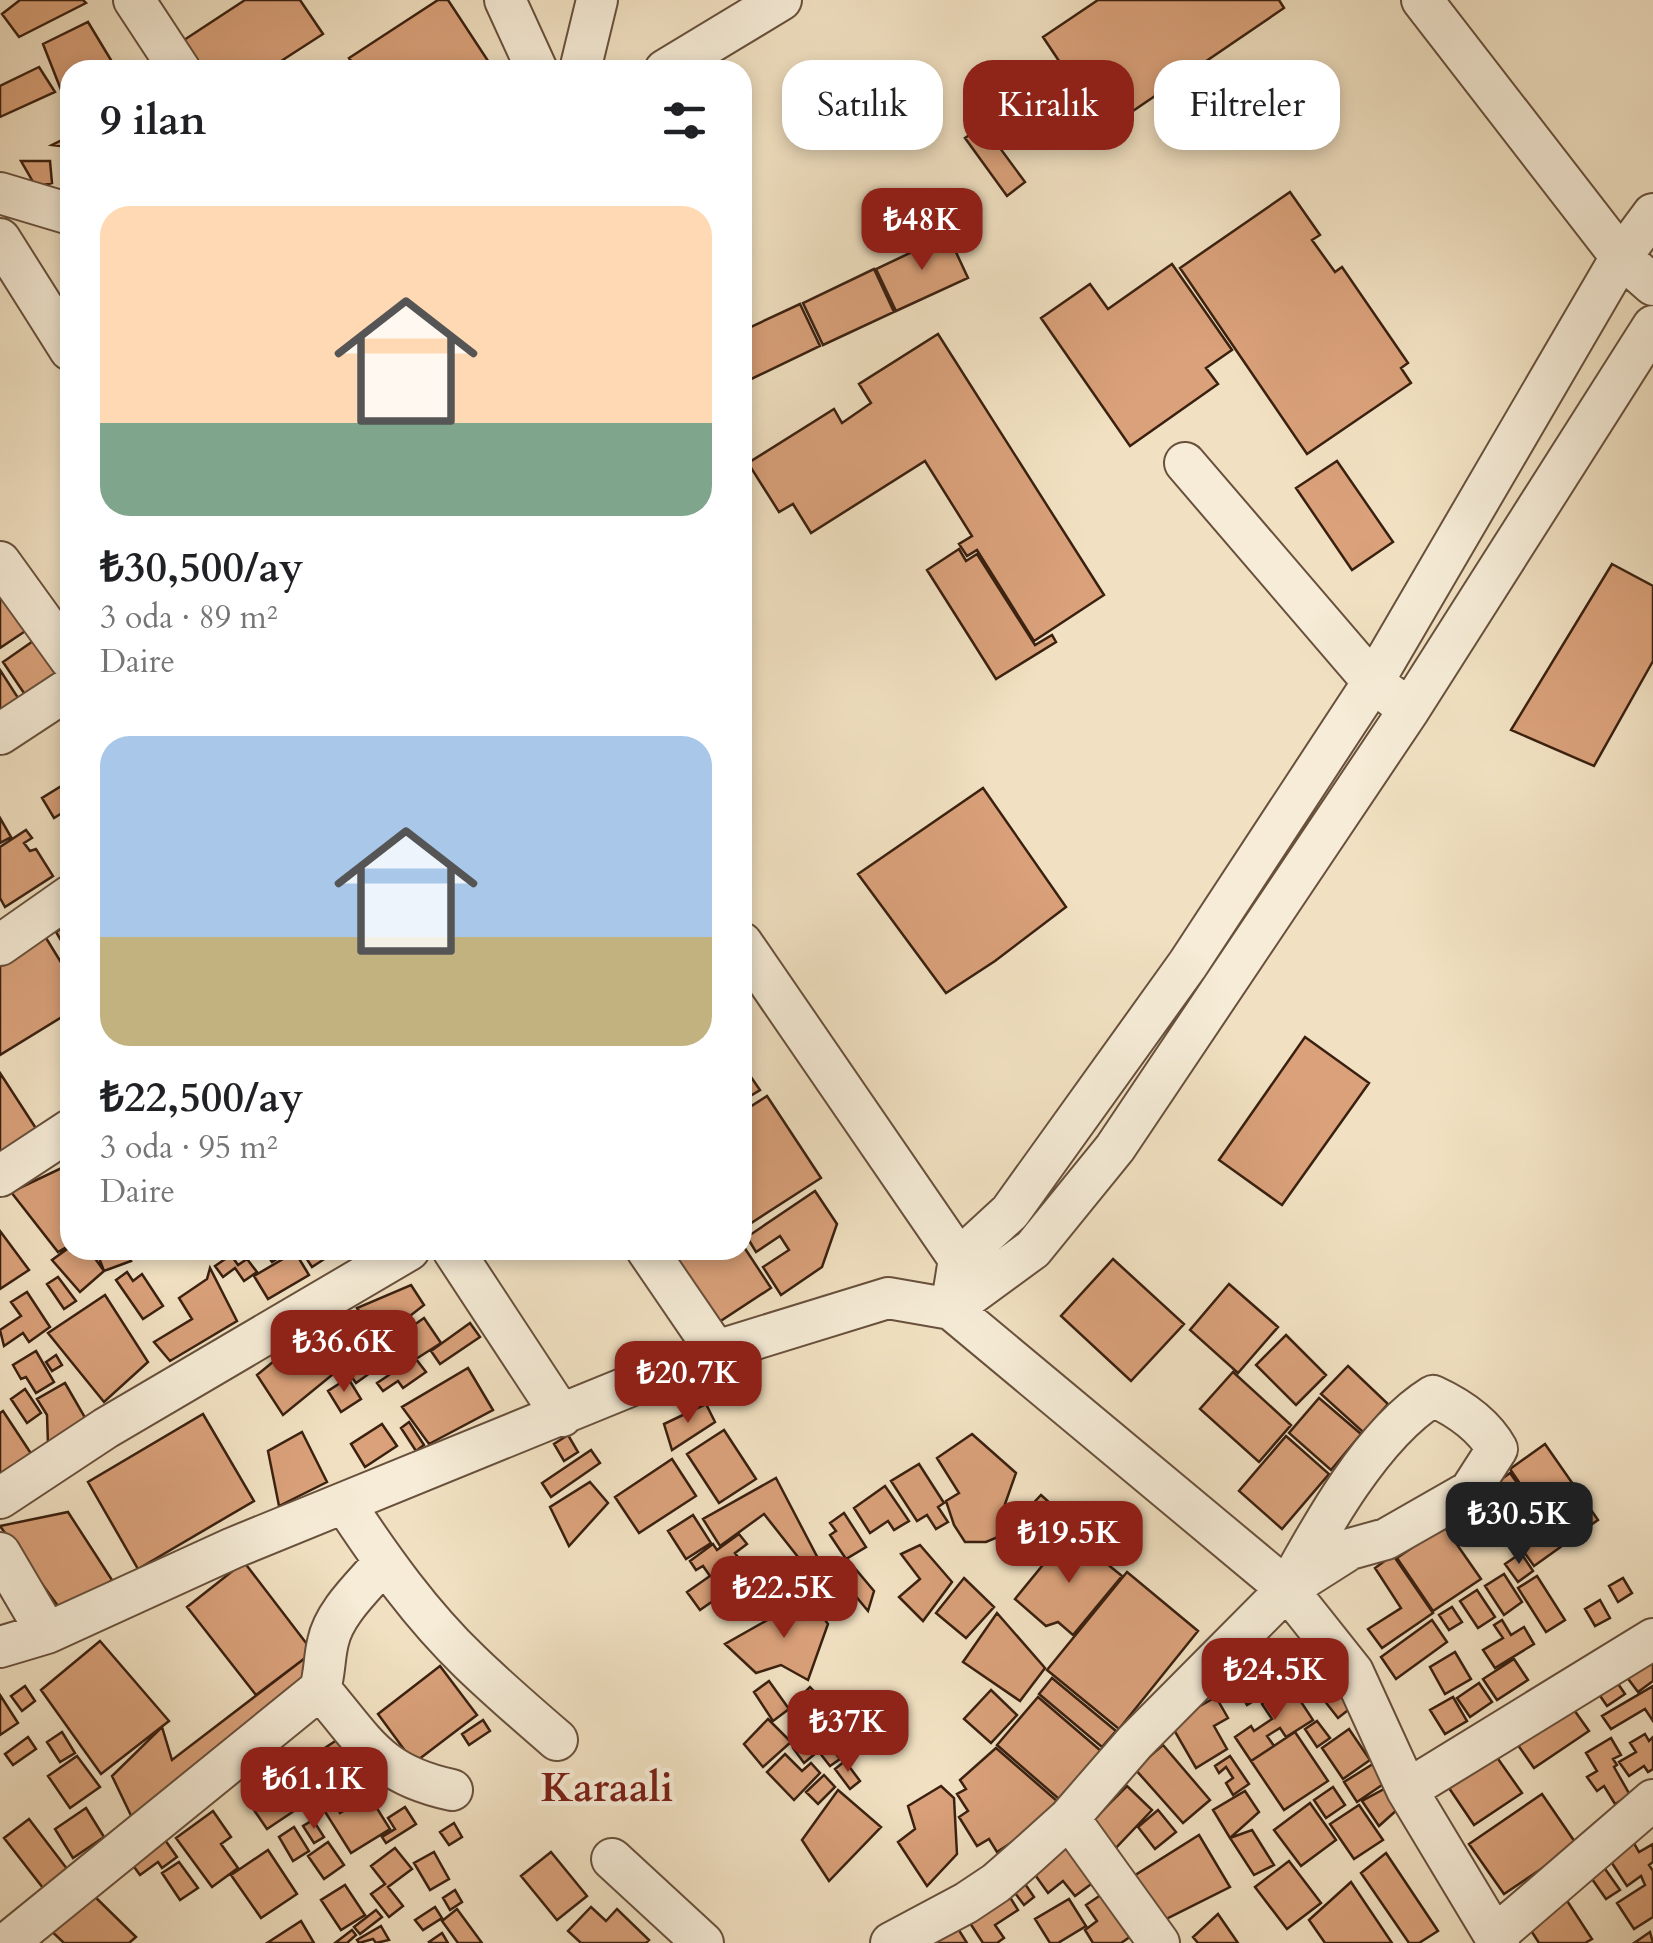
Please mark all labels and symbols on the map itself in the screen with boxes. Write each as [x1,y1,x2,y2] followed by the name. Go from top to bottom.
[863,188,981,273] pin: ₺48K
[263,1310,425,1395] pin: ₺36.6K
[607,1341,769,1426] pin: ₺20.7K
[1438,1482,1600,1567] pin: ₺30.5K
[988,1501,1150,1586] pin: ₺19.5K
[703,1556,865,1641] pin: ₺22.5K
[1194,1638,1356,1723] pin: ₺24.5K
[789,1690,907,1775] pin: ₺37K
[233,1747,395,1832] pin: ₺61.1K
[541,1761,673,1816] district label: Karaali

